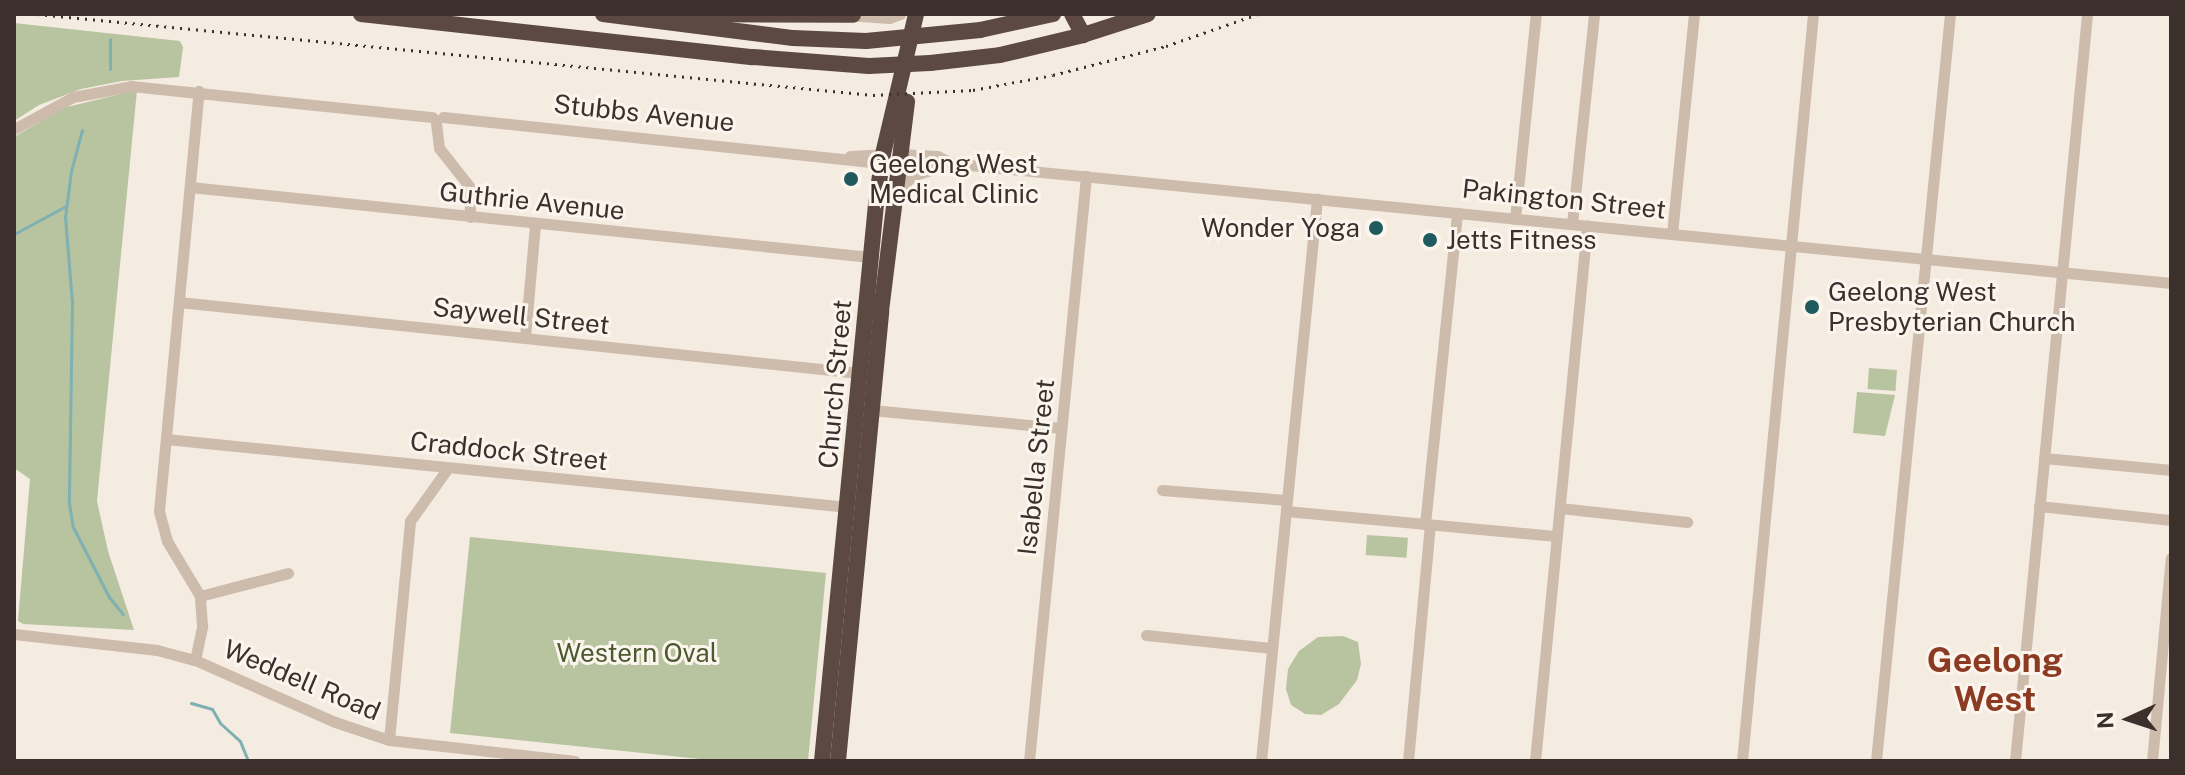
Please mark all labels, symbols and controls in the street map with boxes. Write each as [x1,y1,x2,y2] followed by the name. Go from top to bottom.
[552,88,736,138] street label: Stubbs Avenue
[869,148,1039,210] place label: Geelong West Medical Clinic
[840,168,862,190] marker: Geelong West Medical Clinic
[1460,173,1668,225] street label: Pakington Street
[438,176,626,226] street label: Guthrie Avenue
[1201,212,1360,244] place label: Wonder Yoga
[1367,219,1385,237] marker: Wonder Yoga
[1446,224,1597,256] place label: Jetts Fitness
[1421,231,1439,249] marker: Jetts Fitness
[1828,276,2075,338] place label: Geelong West Presbyterian Church
[431,291,611,341] street label: Saywell Street
[812,298,858,470] street label: Church Street
[1803,298,1821,316] marker: Geelong West Presbyterian Church
[1011,377,1061,557] street label: Isabella Street
[409,425,609,477] street label: Craddock Street
[219,633,385,727] street label: Weddell Road
[556,637,718,669] park label: Western Oval
[1927,640,2063,720] district label: Geelong West
[2089,679,2169,759] north arrow
[2092,711,2118,730] text: N

